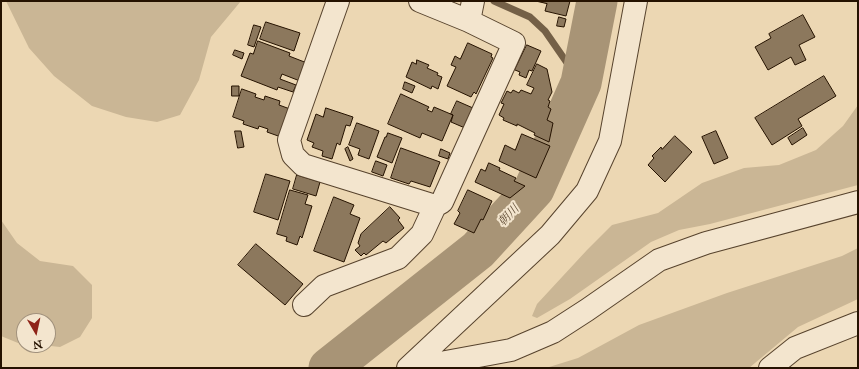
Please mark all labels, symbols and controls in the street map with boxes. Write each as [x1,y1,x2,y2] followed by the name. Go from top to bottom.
[496,202,522,230] water label: 朝川
[16,313,56,353] north arrow
[32,337,43,352] text: N

